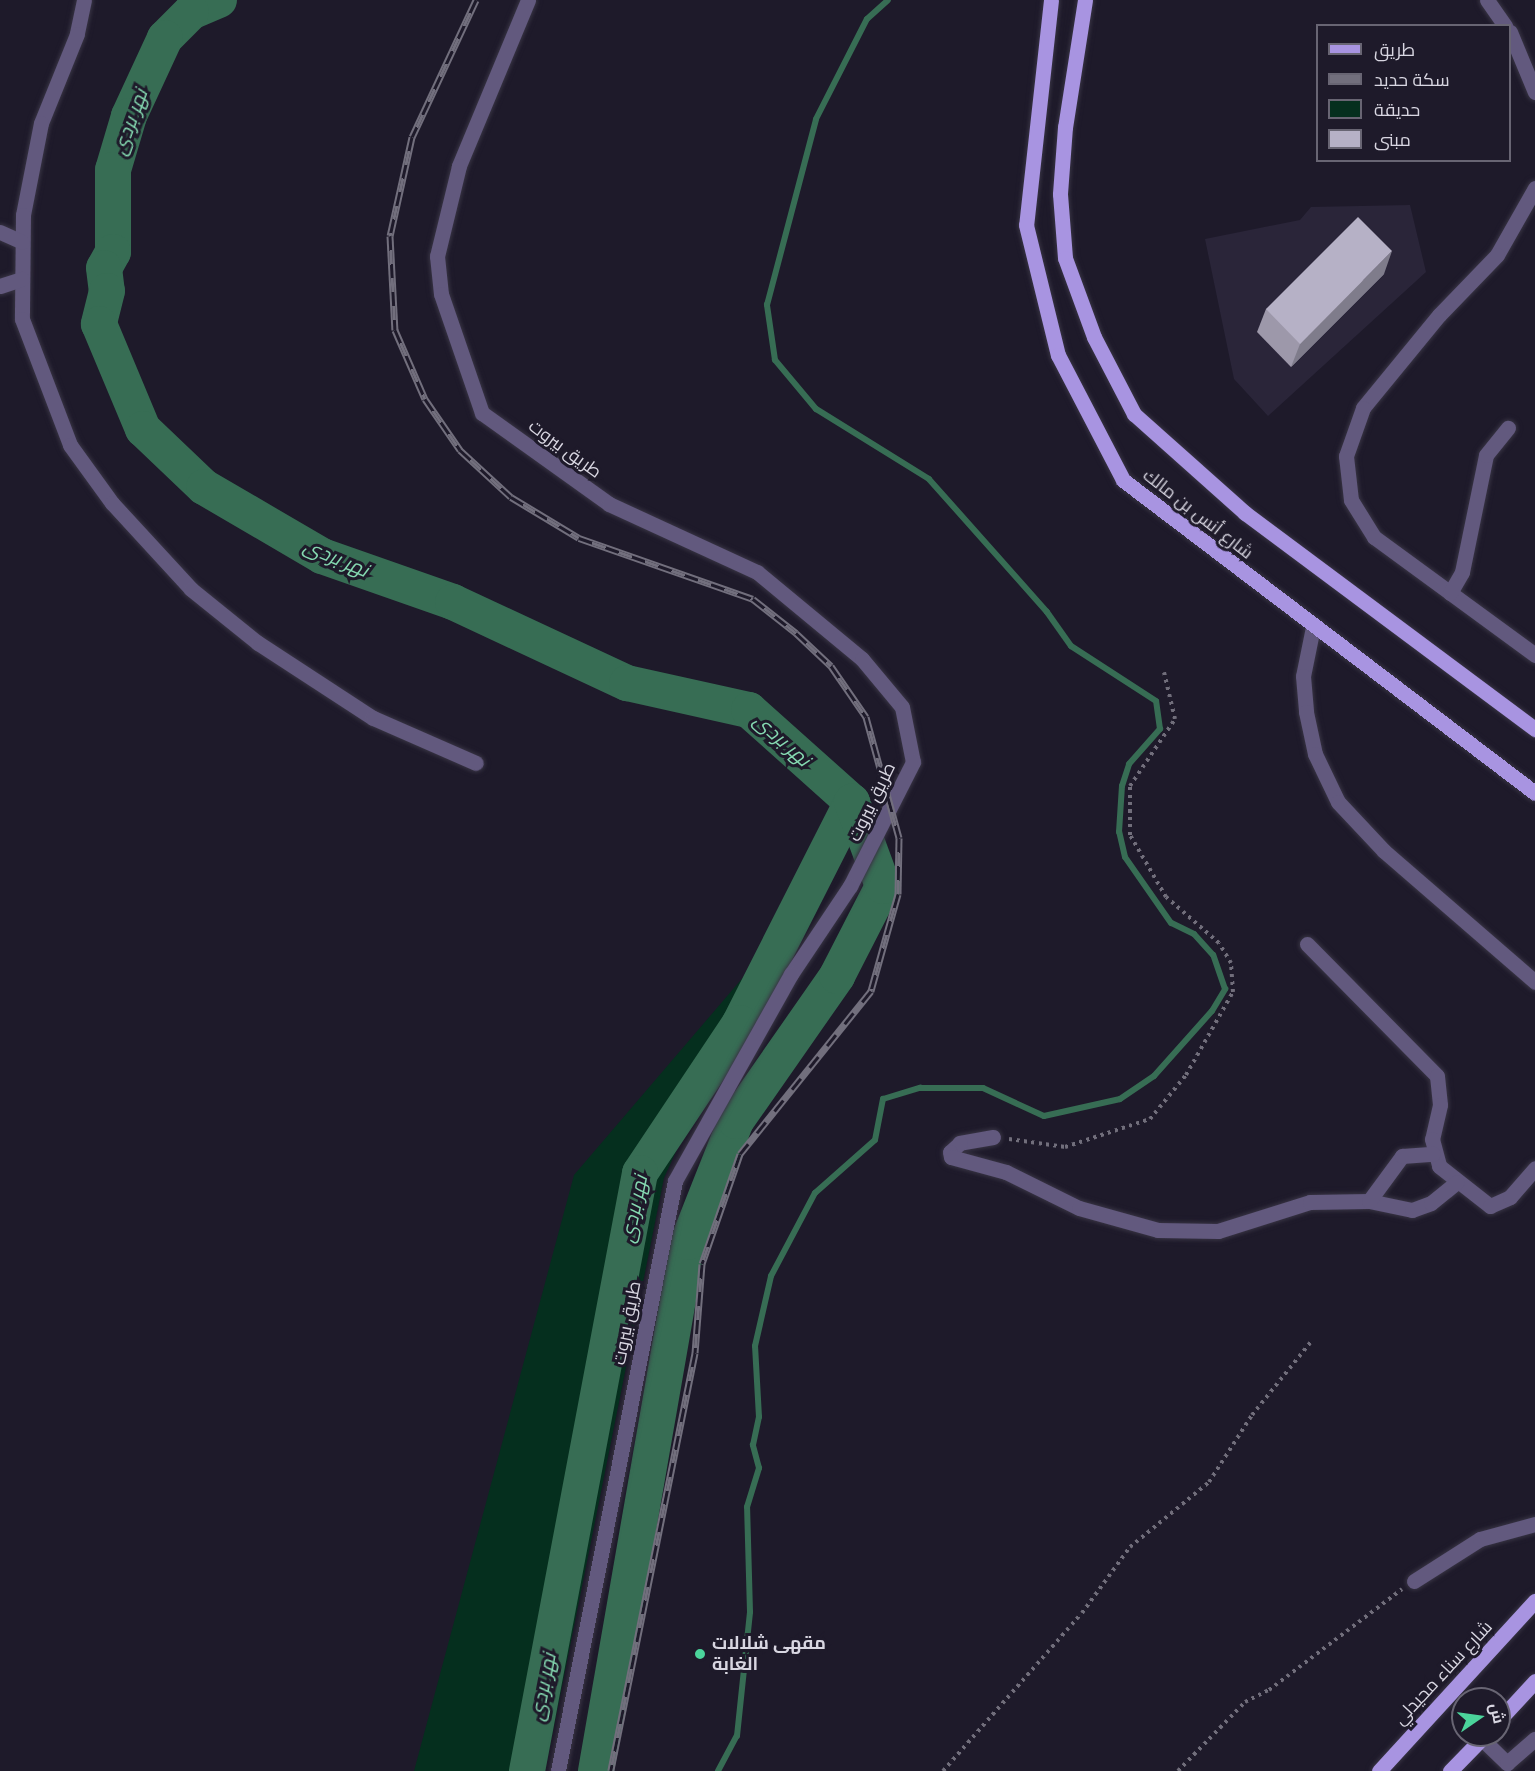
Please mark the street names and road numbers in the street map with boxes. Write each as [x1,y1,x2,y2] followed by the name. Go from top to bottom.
[524,415,606,483] street label: طريق بيروت
[1139,464,1257,564] street label: شارع أنس بن مالك
[844,759,900,845] street label: طريق بيروت
[608,1279,646,1367] street label: طريق بيروت
[1389,1616,1497,1730] street label: شارع سناء محيدلي

